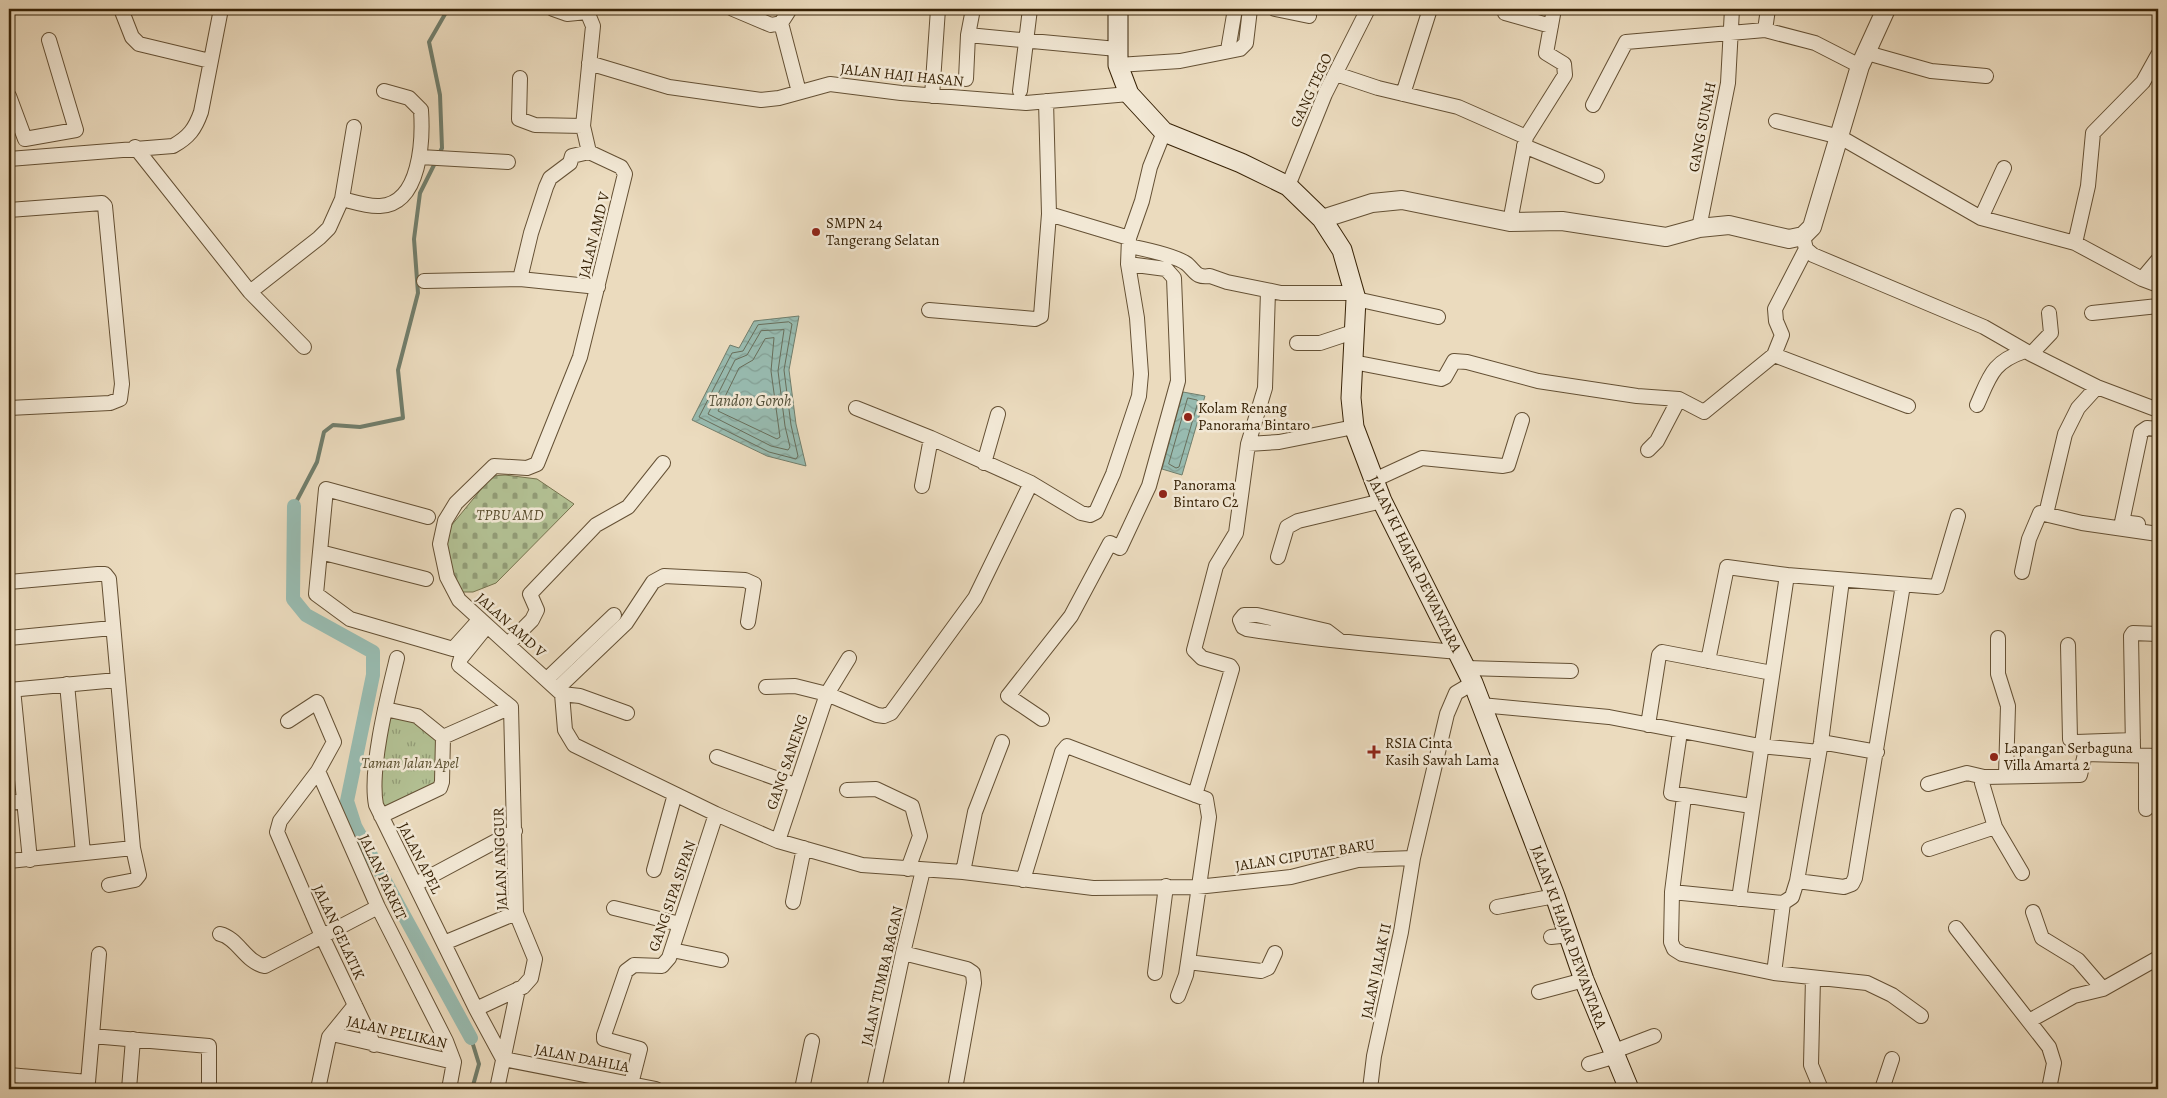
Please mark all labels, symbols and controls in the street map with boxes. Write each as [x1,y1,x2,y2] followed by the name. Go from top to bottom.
[1285,50,1337,130] street label: GANG TEGO
[839,59,965,91] street label: JALAN HAJI HASAN
[1683,80,1721,174] street label: GANG SUNAH
[574,189,615,280] street label: JALAN AMD V
[826,213,939,250] place label: SMPN 24 Tangerang Selatan
[810,226,822,238] marker: SMPN 24 Tangerang Selatan
[708,390,792,412] water label: Tandon Goroh
[1198,398,1310,435] place label: Kolam Renang Panorama Bintaro
[1182,411,1194,423] marker: Kolam Renang Panorama Bintaro
[1364,473,1467,656] street label: JALAN KI HAJAR DEWANTARA
[1173,475,1239,512] place label: Panorama Bintaro C2
[1157,488,1169,500] marker: Panorama Bintaro C2
[476,505,544,525] park label: TPBU AMD
[472,588,551,662] street label: JALAN AMD V
[761,712,813,812] street label: GANG SANENG
[1385,733,1499,770] place label: RSIA Cinta Kasih Sawah Lama
[2003,738,2133,775] place label: Lapangan Serbaguna Villa Amarta 2
[1367,745,1381,759] marker: RSIA Cinta Kasih Sawah Lama
[1988,751,2000,763] marker: Lapangan Serbaguna Villa Amarta 2
[361,753,459,773] park label: Taman Jalan Apel
[488,806,512,911] street label: JALAN ANGGUR
[393,819,447,897] street label: JALAN APEL
[354,831,412,924] street label: JALAN PARKIT
[1234,834,1376,876] street label: JALAN CIPUTAT BARU
[644,838,700,954] street label: GANG SIPA SIPAN
[1526,843,1612,1032] street label: JALAN KI HAJAR DEWANTARA
[308,881,370,983] street label: JALAN GELATIK
[856,904,908,1048] street label: JALAN TUMBA BAGAN
[1356,921,1396,1021] street label: JALAN JALAK II
[345,1011,449,1053] street label: JALAN PELIKAN
[533,1039,631,1077] street label: JALAN DAHLIA

